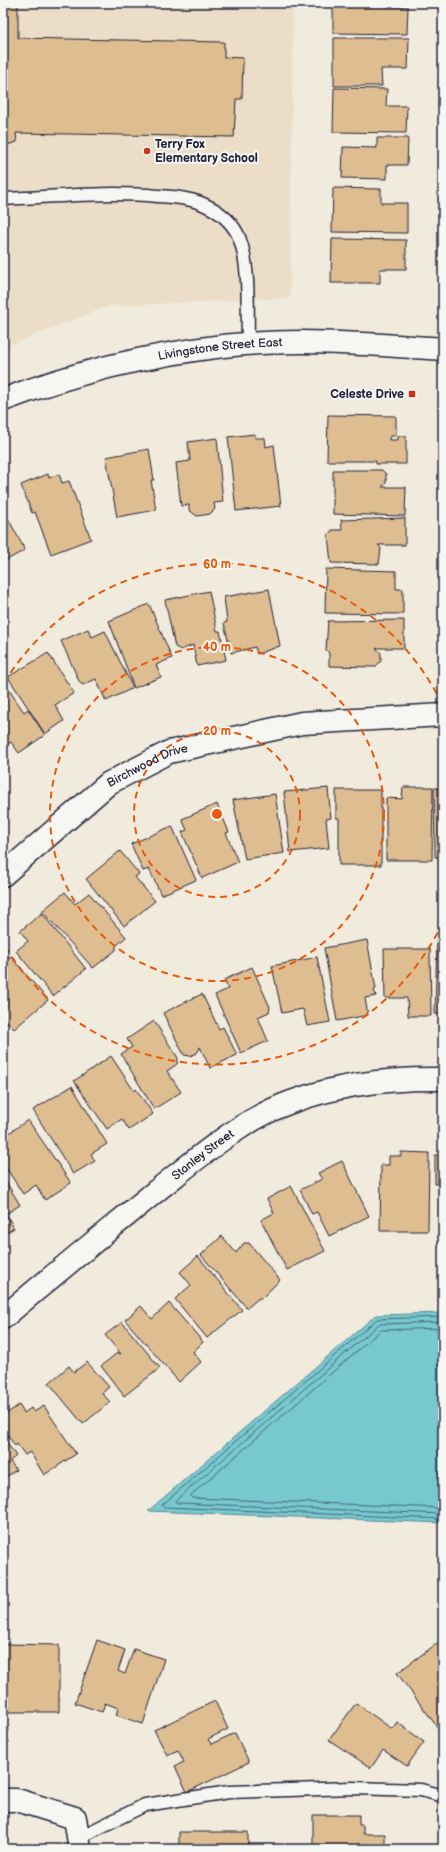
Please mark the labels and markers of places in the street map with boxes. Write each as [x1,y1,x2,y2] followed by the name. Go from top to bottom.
[155,137,258,166] place label: Terry Fox Elementary School
[142,146,152,156] marker: Terry Fox Elementary School
[330,387,404,402] place label: Celeste Drive
[407,389,417,399] marker: Celeste Drive
[210,807,224,821] centre of rings

